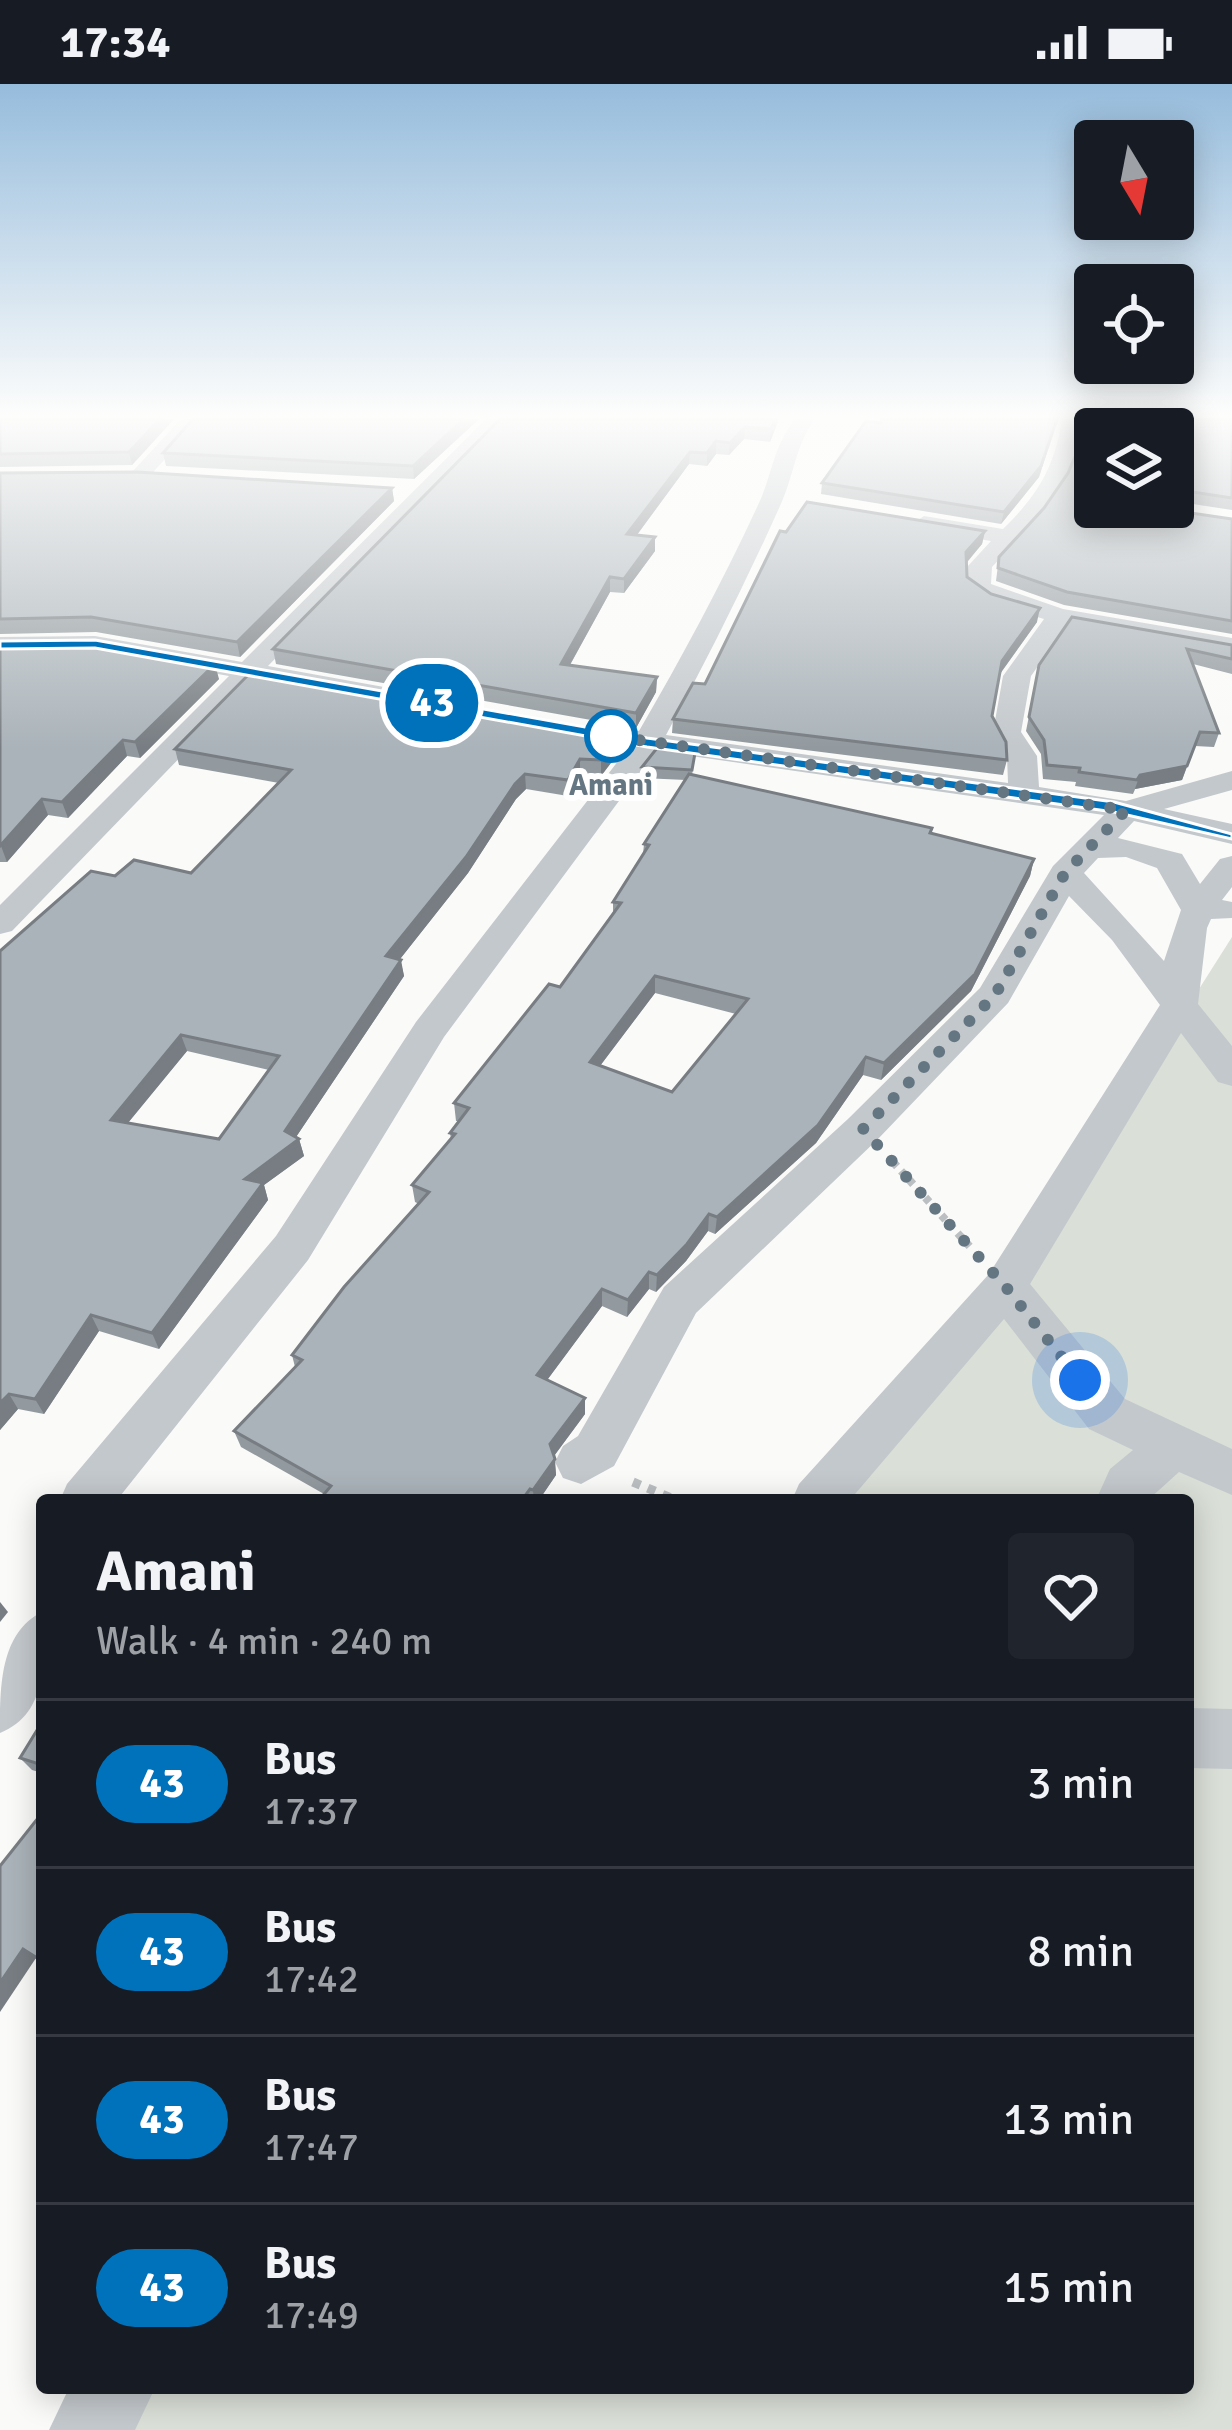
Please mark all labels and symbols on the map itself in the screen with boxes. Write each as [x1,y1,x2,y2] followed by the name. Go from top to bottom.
[1074,120,1194,240] north arrow
[378,664,486,742] line badge: 43
[586,711,636,761] marker: Amani
[569,767,653,804] place label: Amani
[1050,1350,1110,1410] your location

